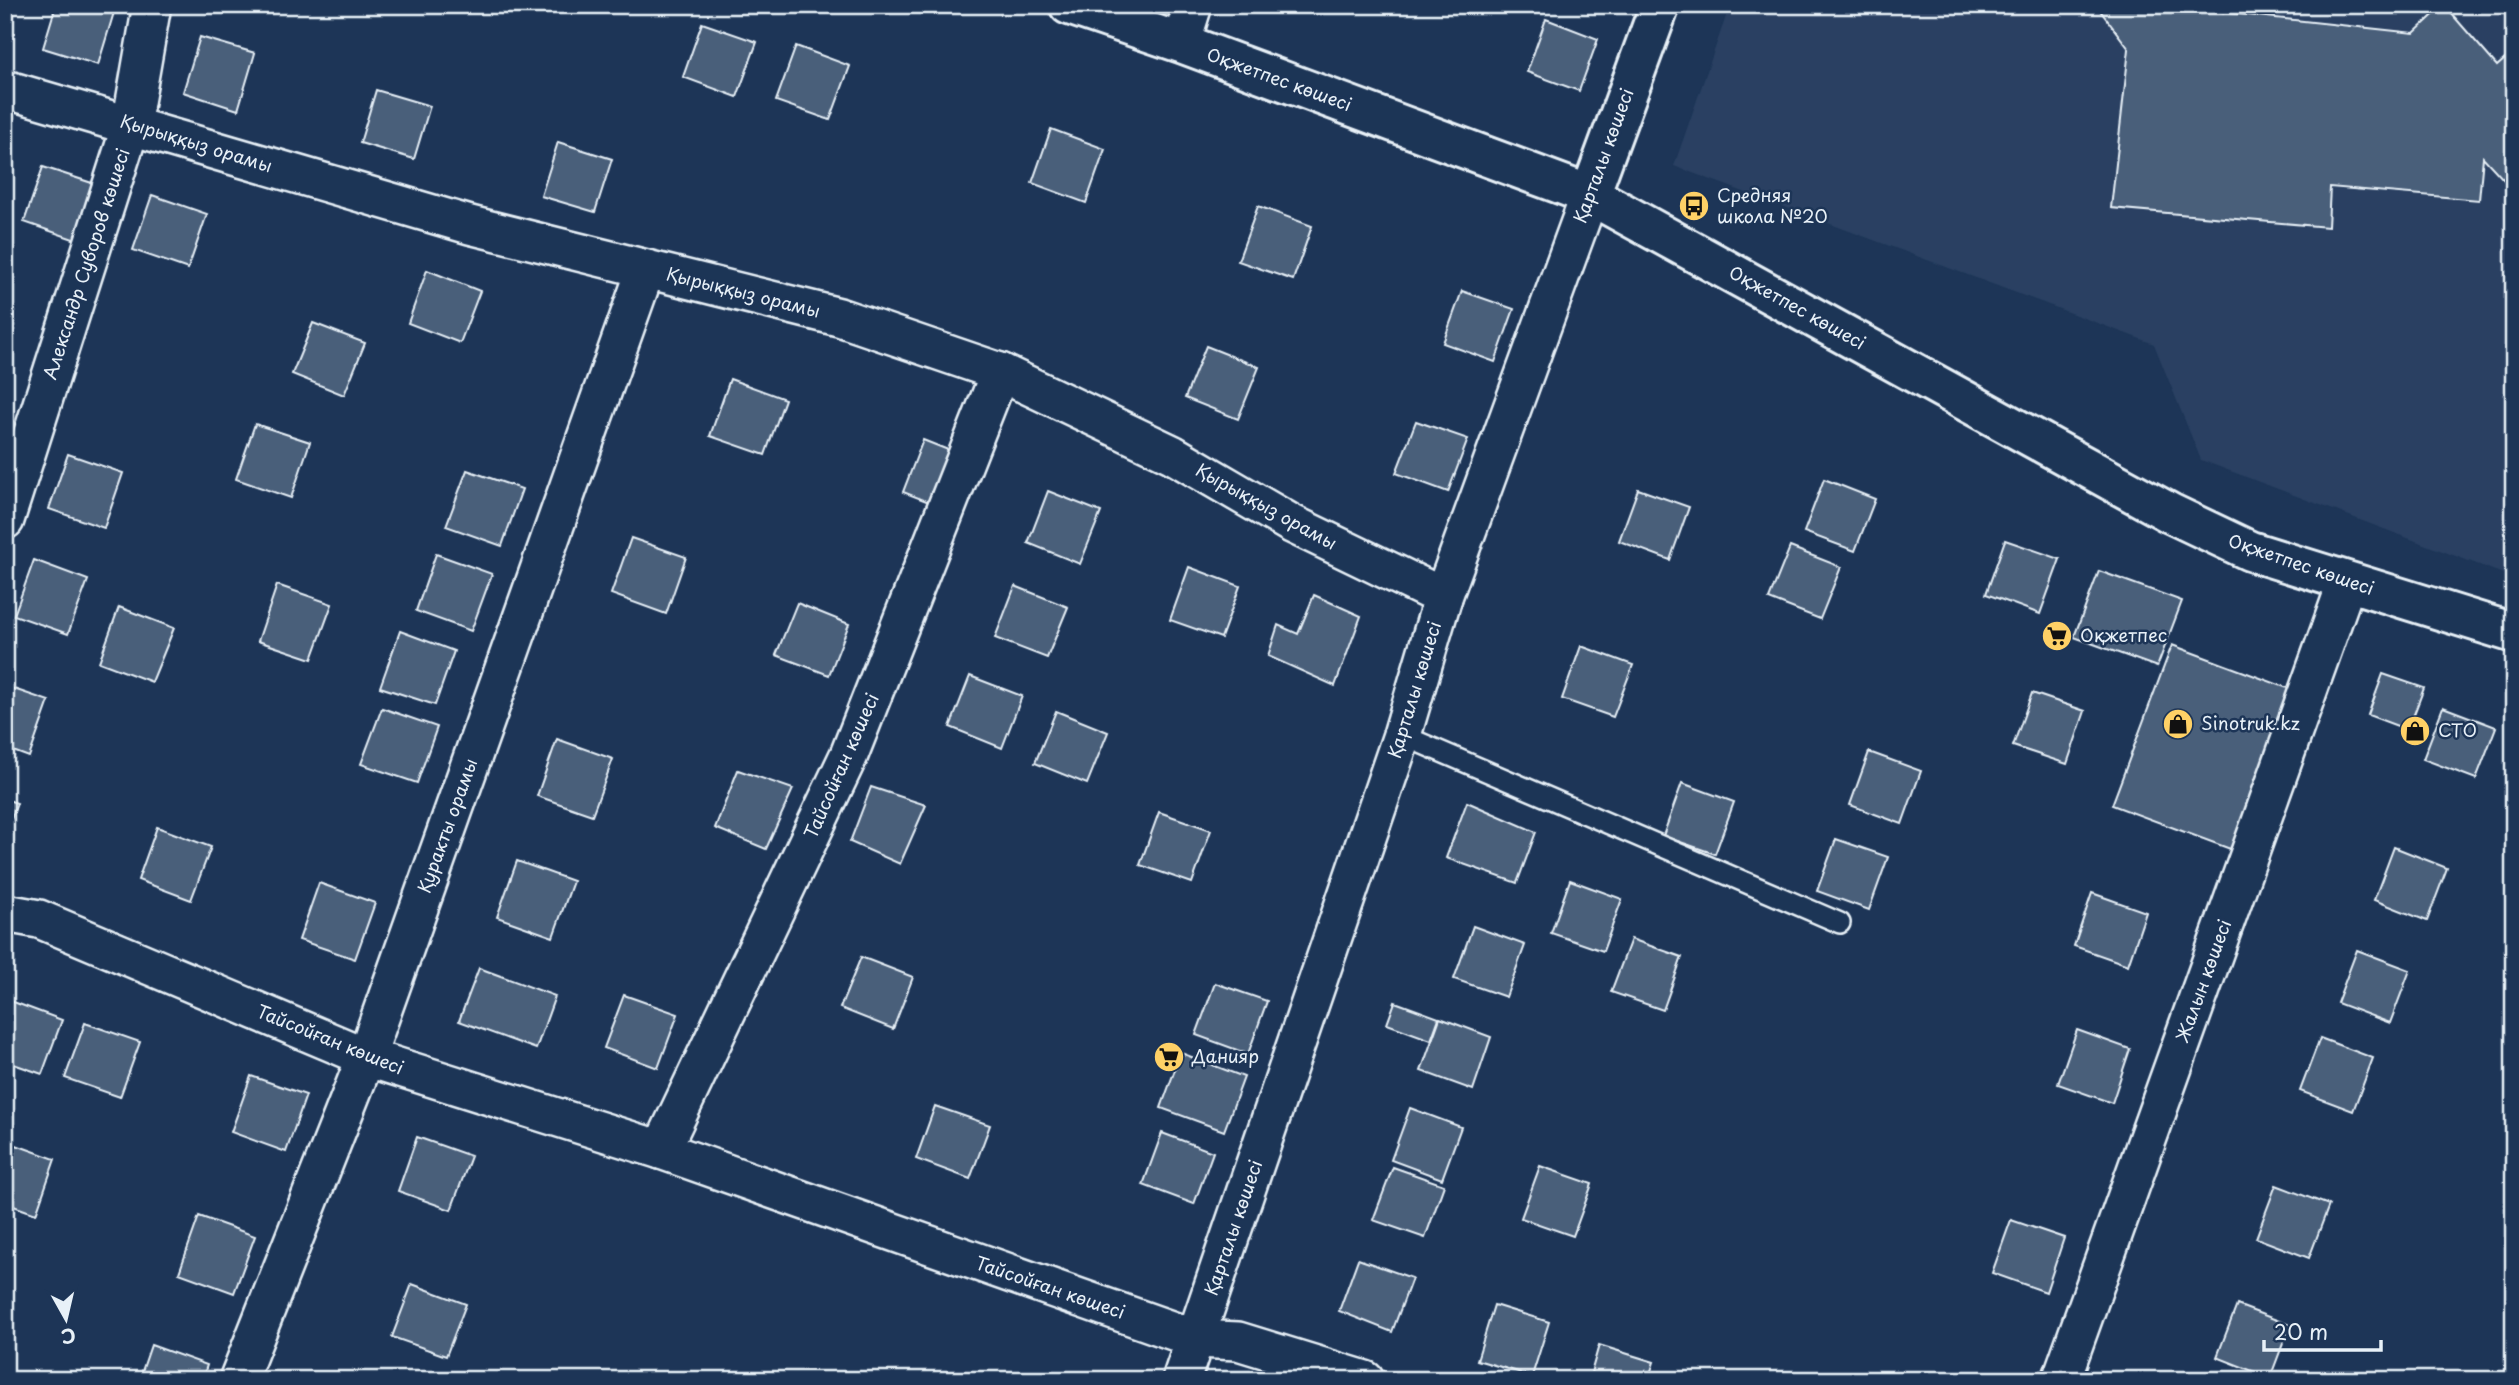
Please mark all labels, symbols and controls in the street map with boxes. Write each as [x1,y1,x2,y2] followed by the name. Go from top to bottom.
[1203,40,1356,117] street label: Оқжетпес көшесі
[1566,84,1640,227] street label: Қарталы көшесі
[117,107,276,179] street label: Қырыққыз орамы
[35,144,136,383] street label: Александр Суворов көшесі
[1717,181,1828,229] place label: Средняя школа №20
[1677,189,1711,223] bus stop icon: Средняя школа №20
[1724,258,1871,356] street label: Оқжетпес көшесі
[664,259,823,324] street label: Қырыққыз орамы
[1191,456,1342,556] street label: Қырыққыз орамы
[2225,526,2378,601] street label: Оқжетпес көшесі
[1380,618,1447,761] street label: Қарталы көшесі
[2040,619,2074,653] supermarket icon: Оқжетпес
[2080,621,2167,648] place label: Оқжетпес
[796,688,885,842] street label: Тайсойған көшесі
[2161,707,2195,741] shop icon: Sinotruk.kz
[2201,709,2300,736] place label: Sinotruk.kz
[2398,714,2432,748] shop icon: СТО
[2438,716,2477,743] place label: СТО
[410,754,484,897] street label: Қуракты орамы
[2168,915,2237,1046] street label: Жалын көшесі
[253,997,408,1080] street label: Тайсойған көшесі
[1152,1040,1186,1074] supermarket icon: Данияр
[1191,1042,1259,1069] place label: Данияр
[1197,1156,1268,1299] street label: Қарталы көшесі
[972,1248,1129,1325] street label: Тайсойған көшесі
[32,1284,102,1354] north arrow
[2264,1308,2381,1352] scale bar
[2274,1315,2328,1347] text: 20 m
[59,1322,78,1352] text: С

